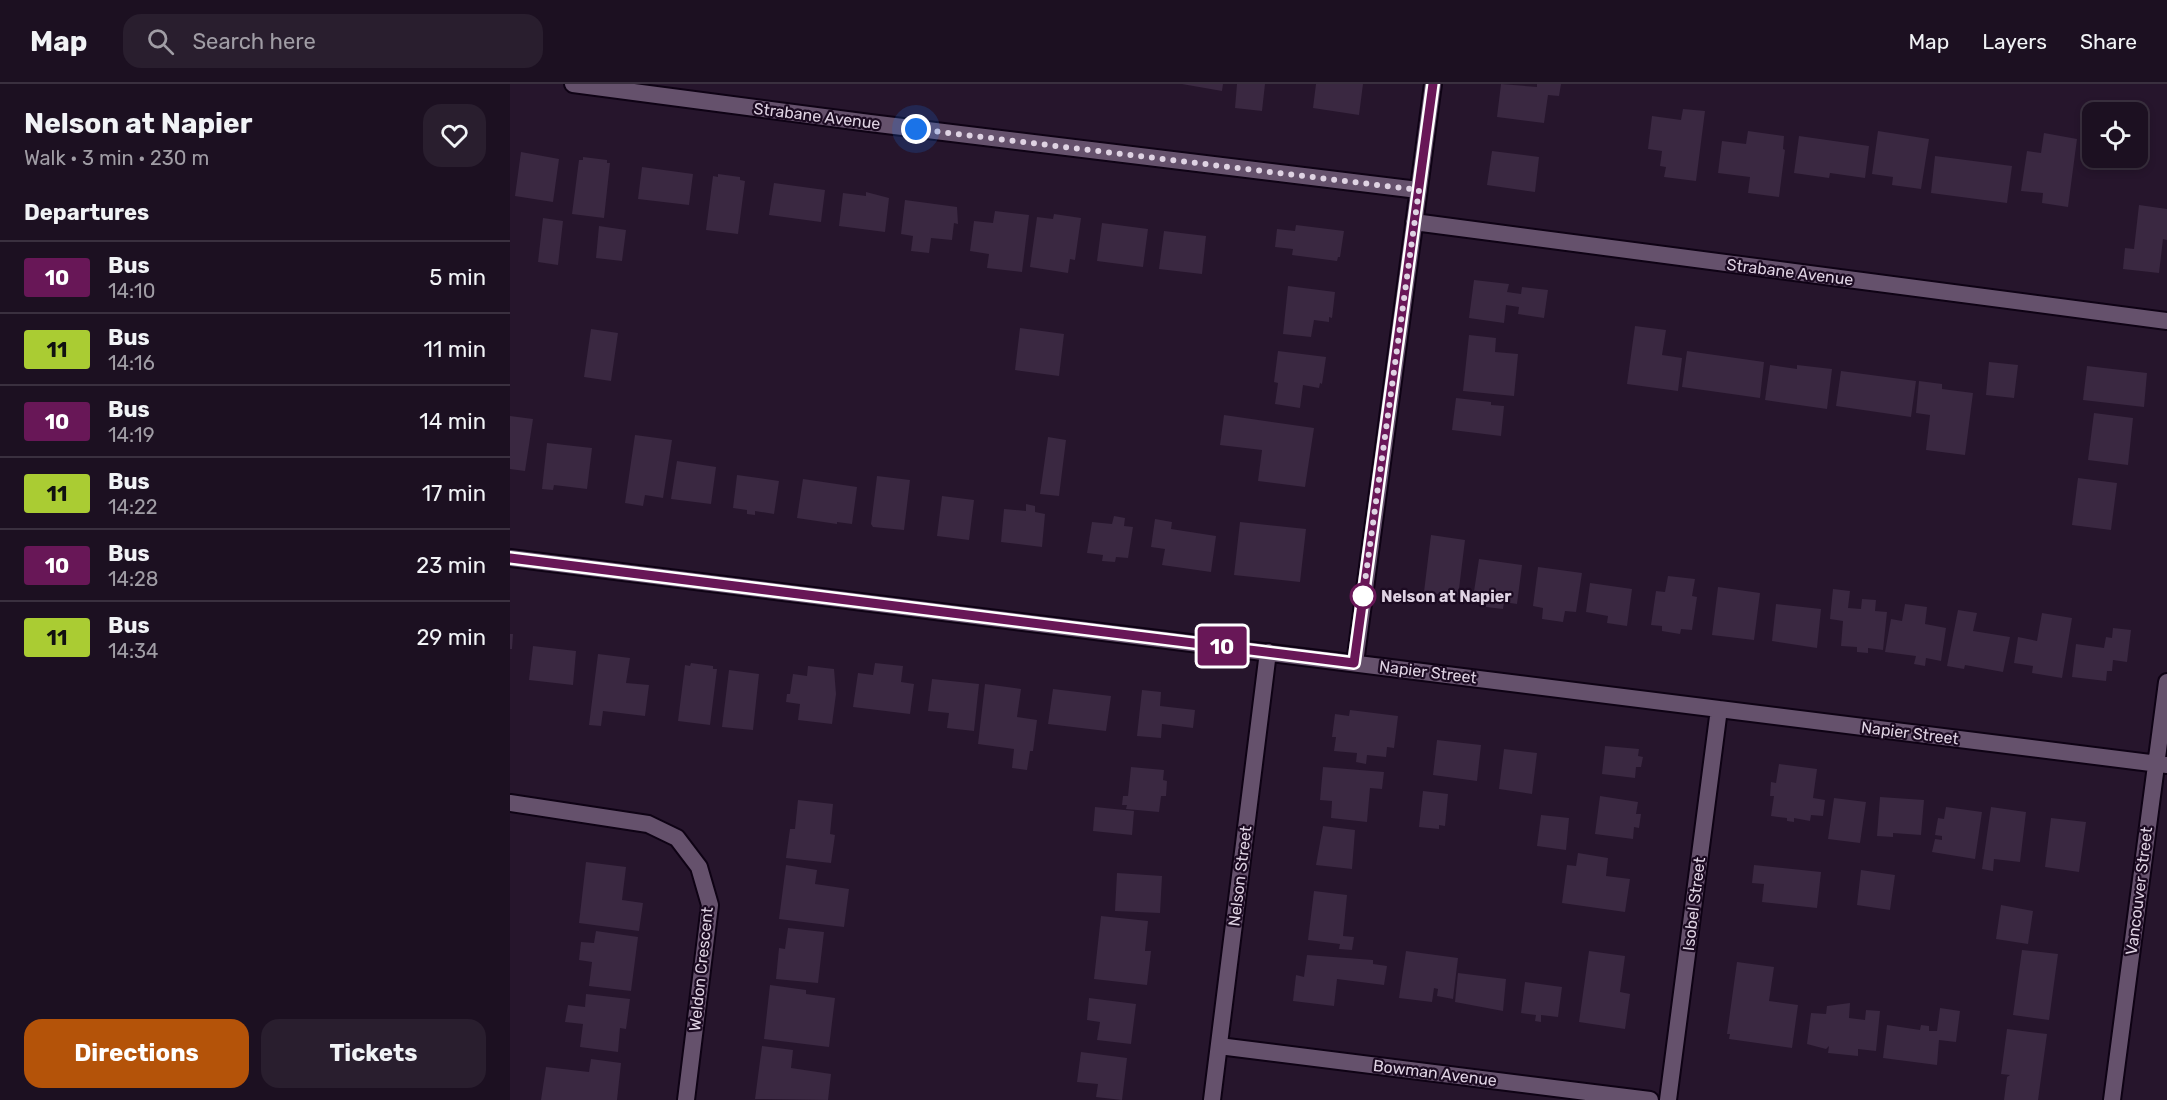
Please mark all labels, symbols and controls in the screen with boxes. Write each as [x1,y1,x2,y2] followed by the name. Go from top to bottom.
[123,14,543,68] search box
[30,25,87,58] text: Map
[144,25,177,58] icon: search
[192,28,316,55] text: Search here
[1908,29,1949,54] text: Map
[1982,29,2047,54] text: Layers
[2080,29,2137,54] text: Share
[753,99,881,133] street label: Strabane Avenue
[2082,102,2148,168] map controls
[2082,102,2148,168] button: locate
[423,104,486,167] button: heart
[24,107,252,140] text: Nelson at Napier
[901,114,931,144] your location
[24,146,209,170] text: Walk · 3 min · 230 m
[24,199,149,226] text: Departures
[108,252,150,279] text: Bus
[1726,255,1854,289] street label: Strabane Avenue
[429,264,486,291] text: 5 min
[45,265,69,290] text: 10
[108,279,155,303] text: 14:10
[108,324,150,351] text: Bus
[424,336,486,363] text: 11 min
[47,337,67,362] text: 11
[108,351,155,375] text: 14:16
[108,396,150,423] text: Bus
[419,408,486,435] text: 14 min
[45,409,69,434] text: 10
[108,423,155,447] text: 14:19
[108,468,150,495] text: Bus
[422,480,486,507] text: 17 min
[47,481,67,506] text: 11
[108,495,158,519] text: 14:22
[108,540,150,567] text: Bus
[416,552,486,579] text: 23 min
[45,553,69,578] text: 10
[108,567,159,591] text: 14:28
[1350,583,1376,609] marker: Nelson at Napier
[1381,587,1512,606] place label: Nelson at Napier
[108,612,150,639] text: Bus
[416,624,486,651] text: 29 min
[47,625,67,650] text: 11
[1195,626,1249,666] line badge: 10
[1210,634,1234,659] text: 10
[108,639,159,663] text: 14:34
[1378,657,1478,687] street label: Napier Street
[1860,718,1960,748] street label: Napier Street
[1224,825,1256,927] street label: Nelson Street
[2122,826,2156,956] street label: Vancouver Street
[1679,856,1709,952] street label: Isobel Street
[685,906,717,1032] street label: Weldon Crescent
[24,1019,249,1088] button: Directions
[261,1019,486,1088] button: Tickets
[1372,1056,1498,1090] street label: Bowman Avenue

